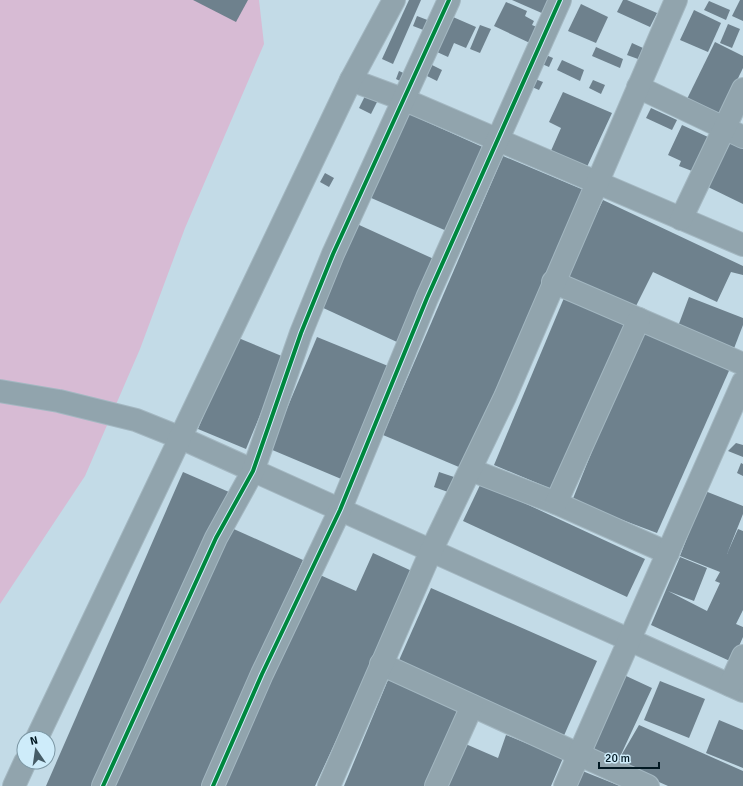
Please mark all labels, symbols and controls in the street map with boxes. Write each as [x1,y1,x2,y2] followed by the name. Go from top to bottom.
[16,730,56,770] north arrow
[29,734,39,748] text: N
[599,744,659,770] scale bar
[605,751,630,766] text: 20 m

